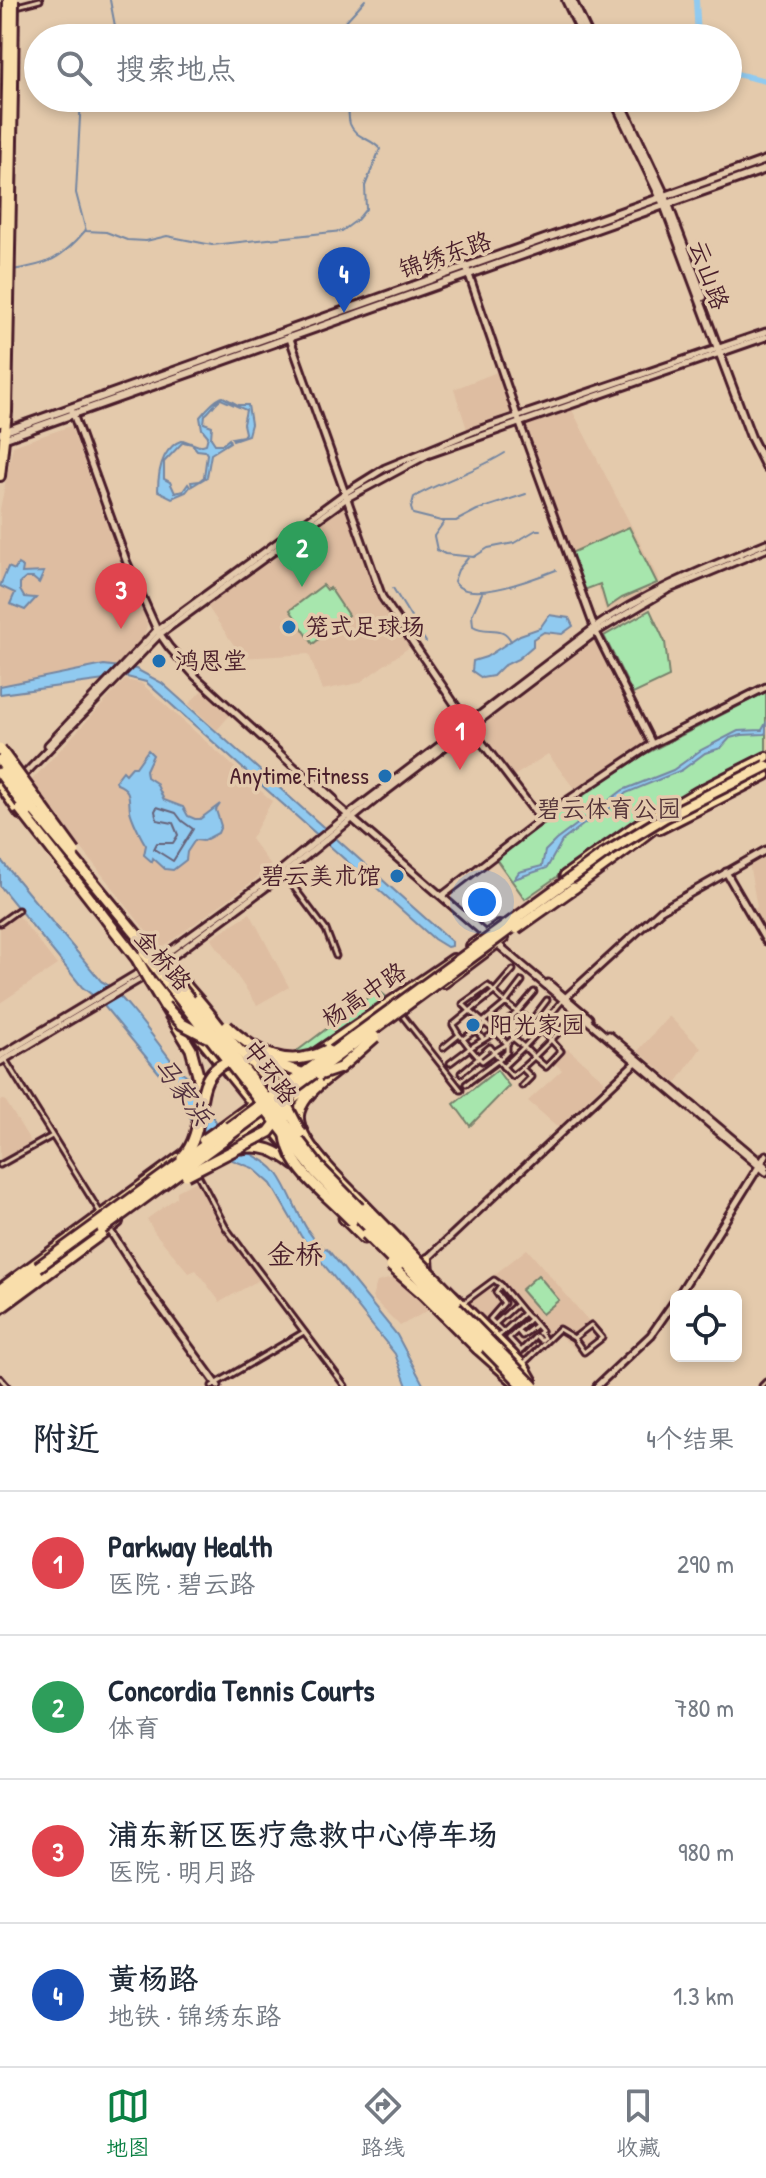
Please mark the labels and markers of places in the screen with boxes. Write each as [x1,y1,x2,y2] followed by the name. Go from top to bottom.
[318,247,370,313] pin: 4
[276,521,328,587] pin: 2
[95,563,147,629] pin: 3
[305,610,425,642] place label: 笼式足球场
[280,618,298,636] marker: 笼式足球场
[175,644,247,676] place label: 鸿恩堂
[150,652,168,670] marker: 鸿恩堂
[434,704,486,770] pin: 1
[230,759,369,791] place label: Anytime Fitness
[376,767,394,785] marker: Anytime Fitness
[261,859,381,891] place label: 碧云美术馆
[388,867,406,885] marker: 碧云美术馆
[489,1008,585,1040] place label: 阳光家园
[464,1016,482,1034] marker: 阳光家园

